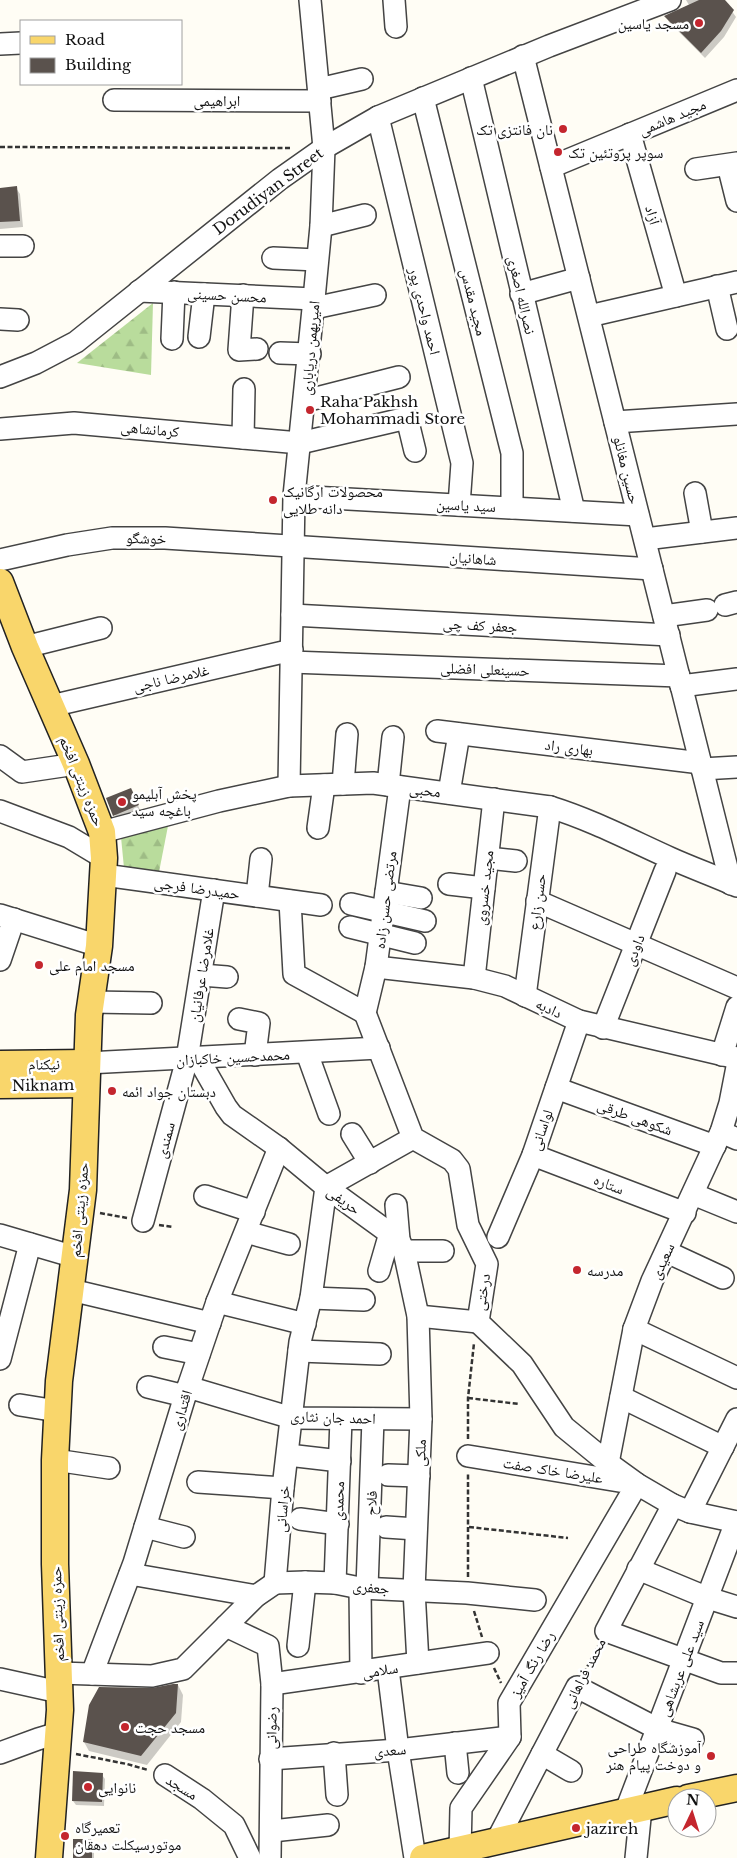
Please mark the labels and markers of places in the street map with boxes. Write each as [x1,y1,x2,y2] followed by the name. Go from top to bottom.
[618,14,689,34] place label: مسجد یاسین
[693,17,705,29] marker: مسجد یاسین
[476,120,553,140] place label: نان فانتزی تک
[557,123,569,135] marker: نان فانتزی تک
[568,143,664,163] place label: سوپر پروتئین تک
[552,146,564,158] marker: سوپر پروتئین تک
[320,392,465,428] place label: Raha Pakhsh Mohammadi Store
[304,404,316,416] marker: Raha Pakhsh Mohammadi Store
[283,482,383,519] place label: محصولات ارگانیک دانه طلایی
[267,494,279,506] marker: محصولات ارگانیک دانه طلایی
[132,784,197,820] place label: پخش آبلیمو باغچه سید
[116,796,128,808] marker: پخش آبلیمو باغچه سید
[49,956,135,976] place label: مسجد امام علی
[33,959,45,971] marker: مسجد امام علی
[122,1082,216,1102] place label: دبستان جواد ائمه
[106,1085,118,1097] marker: دبستان جواد ائمه
[587,1261,624,1280] place label: مدرسه
[571,1264,583,1276] marker: مدرسه
[135,1718,205,1737] place label: مسجد حجت
[119,1721,131,1733] marker: مسجد حجت
[605,1738,702,1775] place label: آموزشگاه طراحی و دوخت پیام هنر
[705,1750,717,1762] marker: آموزشگاه طراحی و دوخت پیام هنر
[98,1778,136,1798] place label: نانوایی
[82,1781,94,1793] marker: نانوایی
[75,1818,182,1855] place label: تعمیرگاه موتورسیکلت دهقان
[583,1819,638,1838] place label: jazireh
[570,1822,582,1834] marker: jazireh
[59,1830,71,1842] marker: تعمیرگاه موتورسیکلت دهقان

